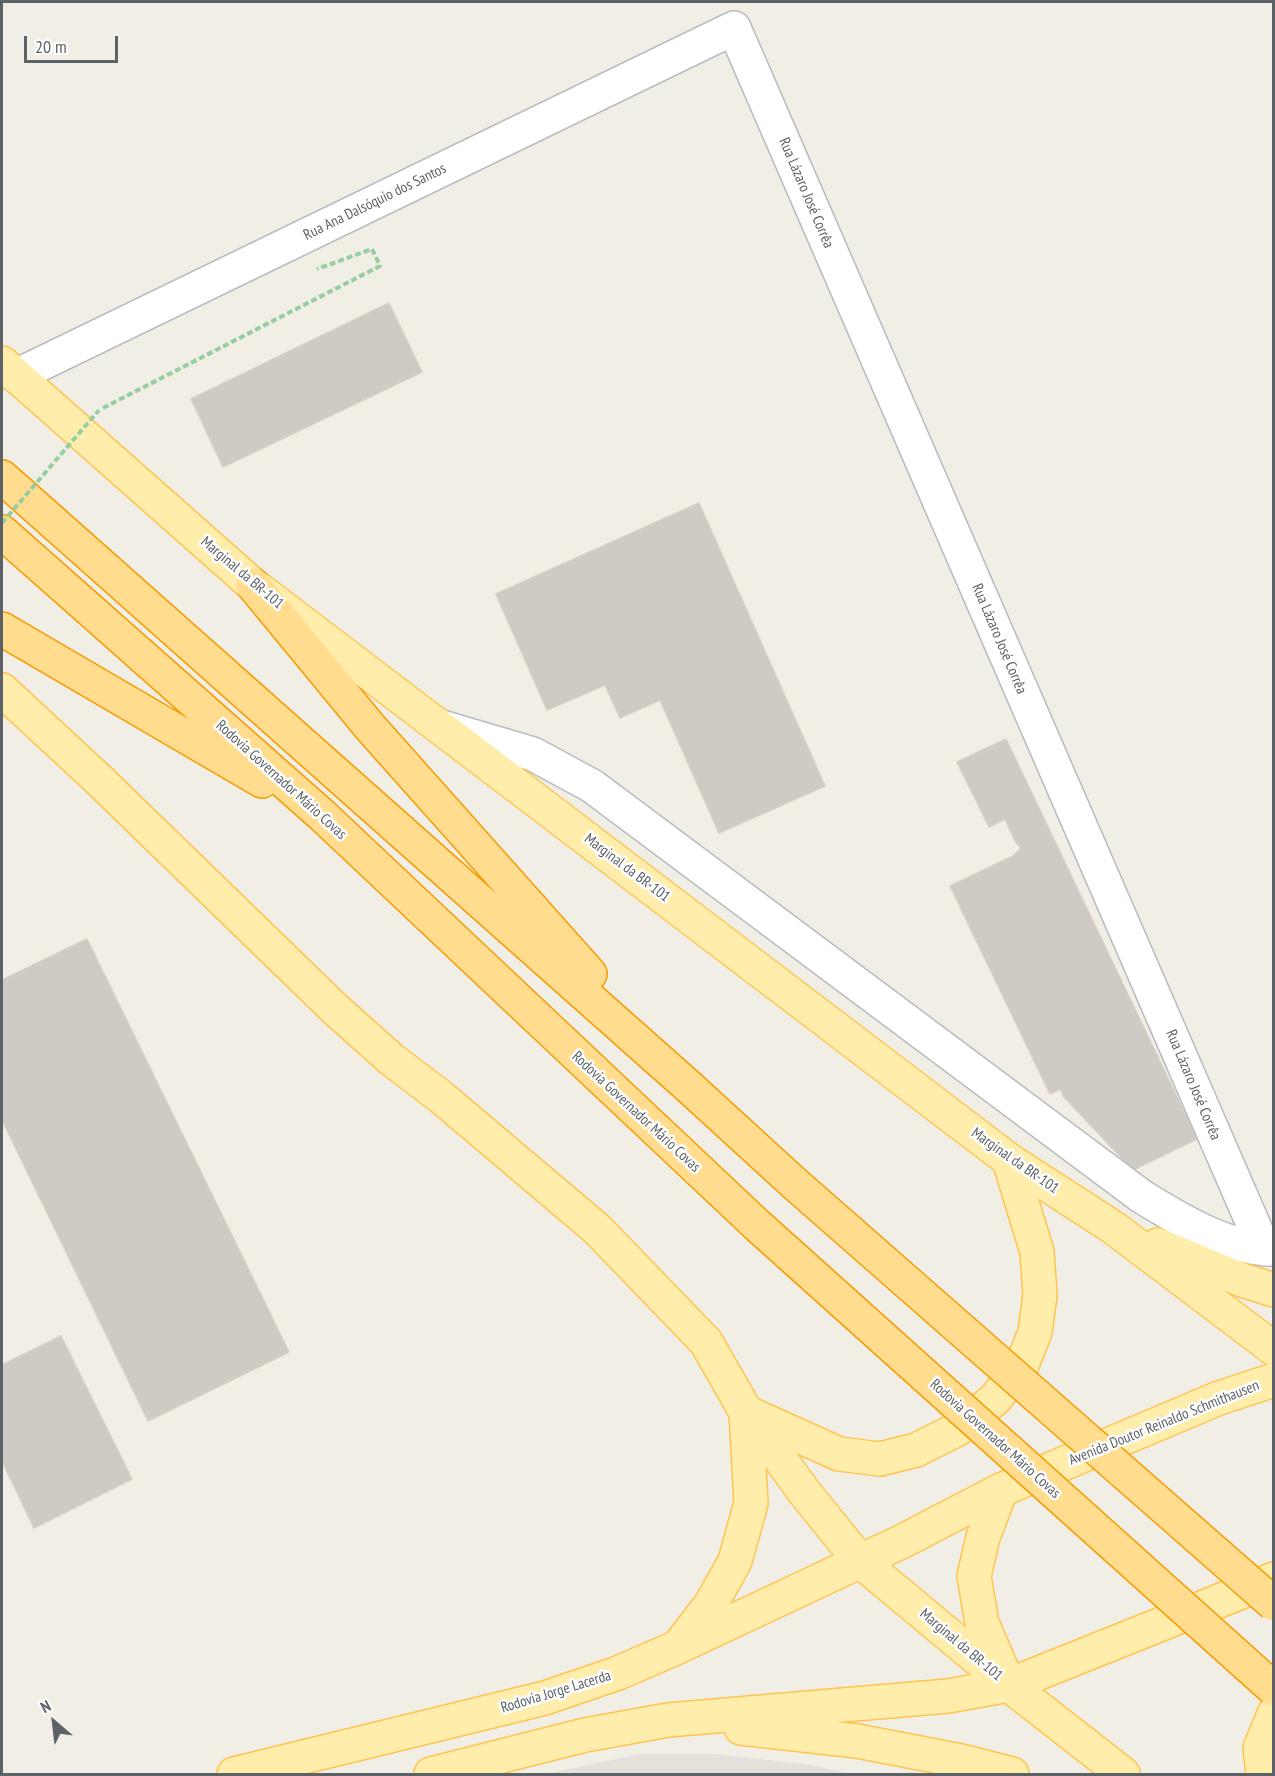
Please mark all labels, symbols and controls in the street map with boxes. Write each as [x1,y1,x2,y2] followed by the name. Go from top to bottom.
[27,24,122,62] scale bar
[35,35,67,58] text: 20 m
[775,135,837,251] street label: Rua Lázaro José Corrêa
[301,160,449,244] street label: Rua Ana Dalsóquio dos Santos
[197,533,287,613] street label: Marginal da BR-101
[968,581,1030,697] street label: Rua Lázaro José Corrêa
[212,717,350,843] street label: Rodovia Governador Mário Covas
[581,830,673,906] street label: Marginal da BR-101
[1162,1027,1224,1143] street label: Rua Lázaro José Corrêa
[568,1048,704,1176] street label: Rodovia Governador Mário Covas
[968,1124,1062,1198] street label: Marginal da BR-101
[926,1376,1064,1502] street label: Rodovia Governador Mário Covas
[1066,1377,1262,1469] street label: Avenida Doutor Reinaldo Schmithausen
[916,1605,1006,1685] street label: Marginal da BR-101
[499,1667,613,1717] street label: Rodovia Jorge Lacerda
[24,1692,84,1752] north arrow
[37,1695,54,1717] text: N

